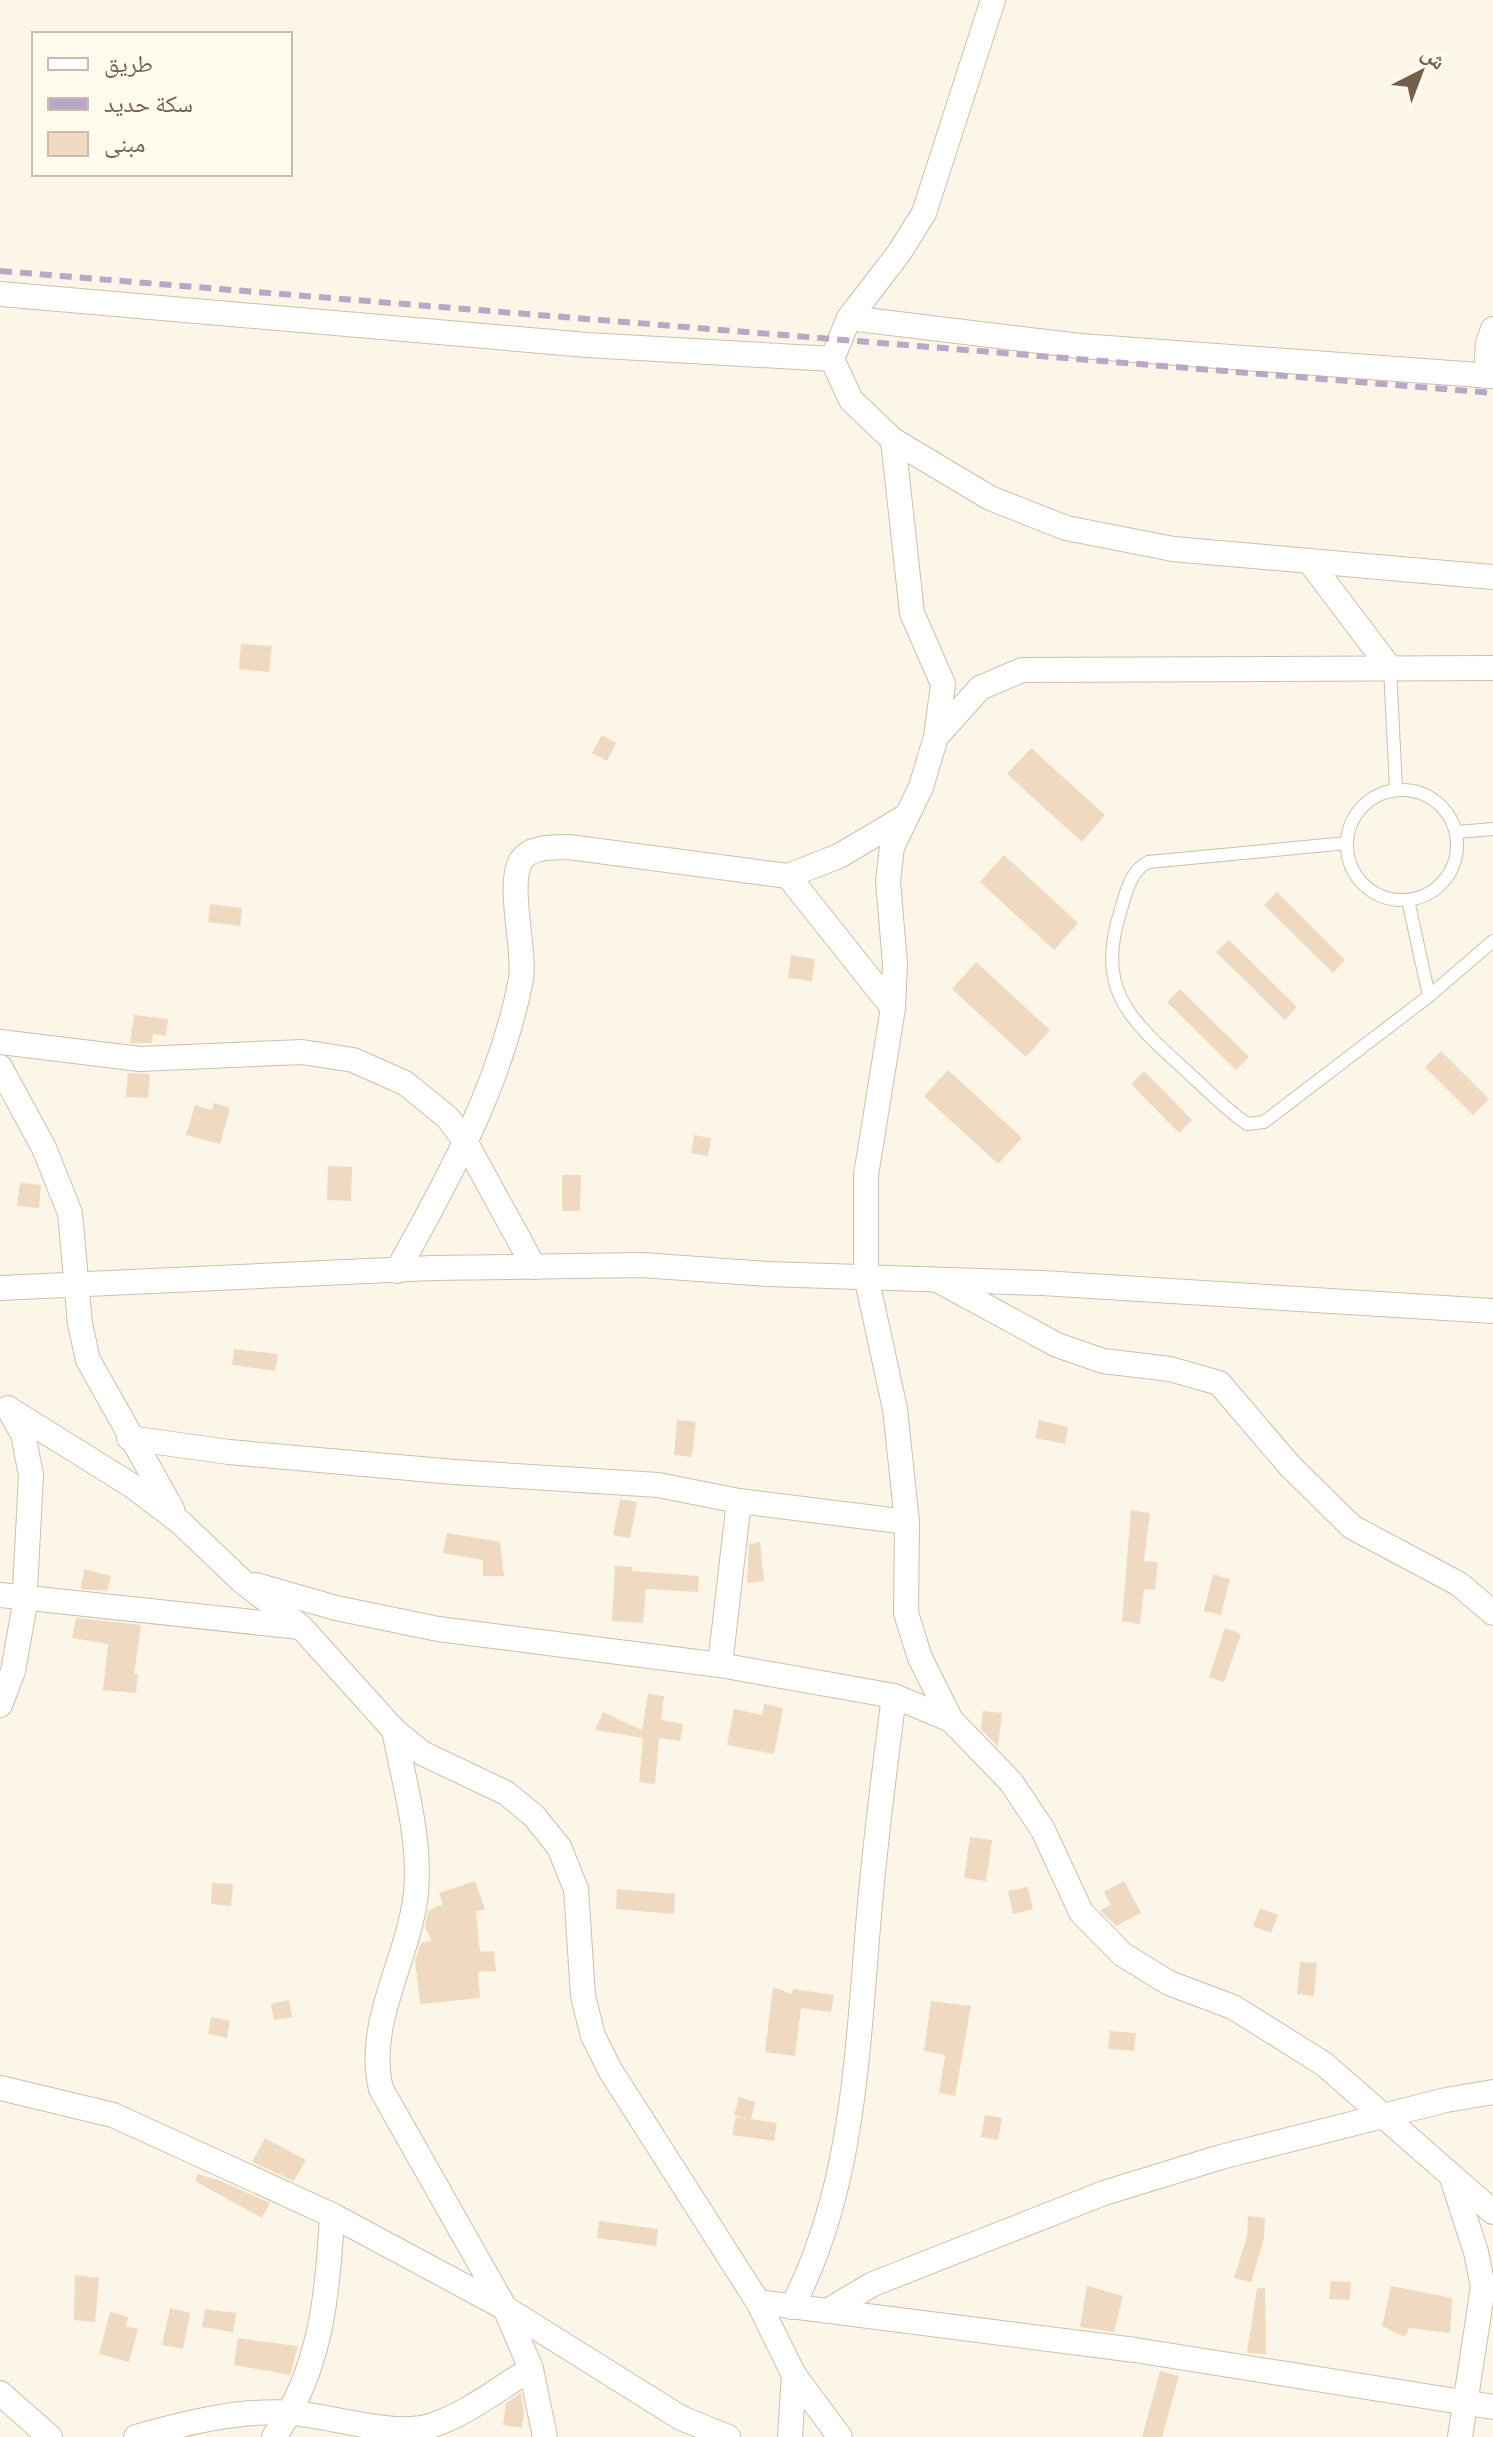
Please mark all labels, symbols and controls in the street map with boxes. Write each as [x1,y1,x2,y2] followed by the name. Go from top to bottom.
[32,32,292,176] legend
[1381,32,1461,112] north arrow
[1416,39,1452,75] text: ش
[104,48,153,79] text: طريق
[104,88,193,119] text: سكة حديد
[104,128,145,159] text: مبنى

